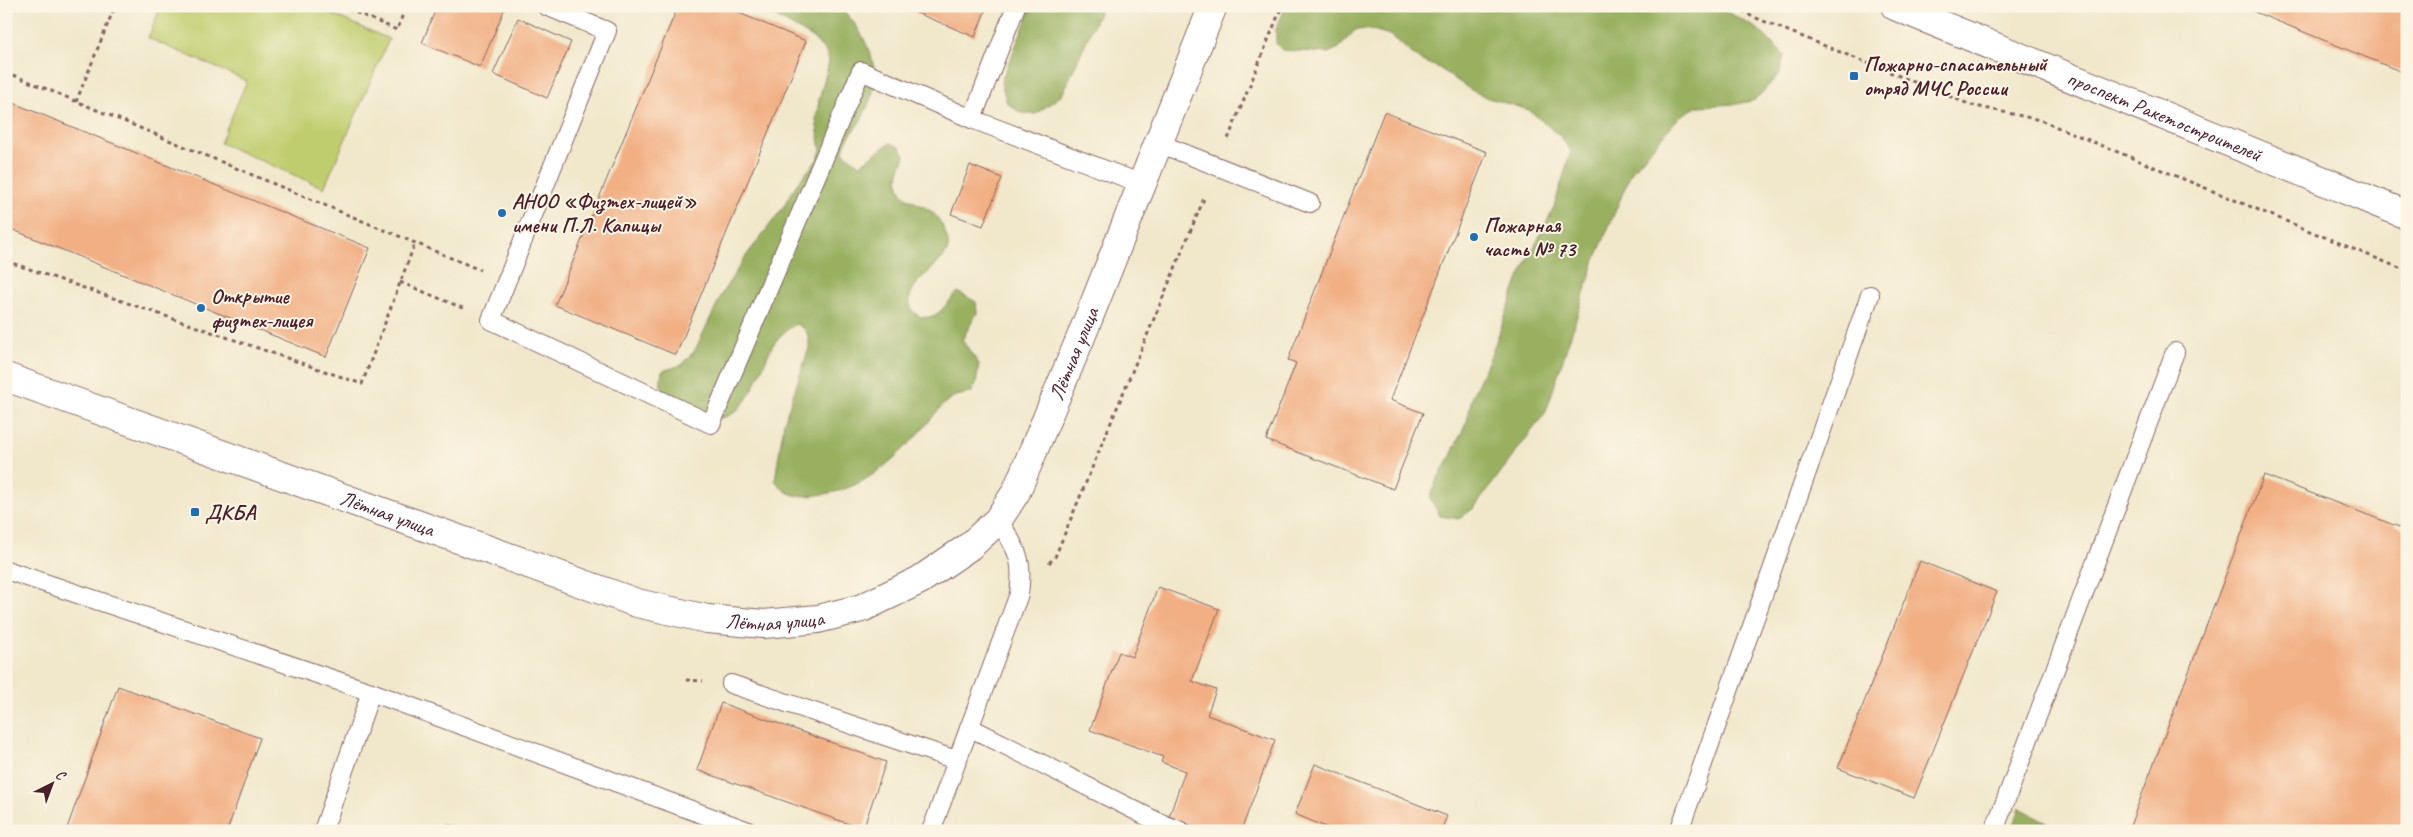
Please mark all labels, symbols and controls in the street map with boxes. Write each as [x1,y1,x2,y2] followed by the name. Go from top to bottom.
[1864,51,2049,101] place label: Пожарно-спасательный отряд МЧС России
[2063,65,2267,168] street label: проспект Ракетостроителей
[1848,70,1860,82] marker: Пожарно-спасательный отряд МЧС России
[512,188,697,238] place label: АНОО «Физтех-лицей» имени П.Л. Капицы
[496,207,508,219] marker: АНОО «Физтех-лицей» имени П.Л. Капицы
[1484,212,1578,262] place label: Пожарная часть № 73
[1468,231,1480,243] marker: Пожарная часть № 73
[211,283,314,334] place label: Открытие физтех-лицея
[195,302,207,314] marker: Открытие физтех-лицея
[1043,302,1105,404] street label: Лётная улица
[337,485,439,543] street label: Лётная улица
[205,499,257,525] place label: ДКБА
[189,506,201,518] marker: ДКБА
[725,605,828,637] street label: Лётная улица
[28,760,78,810] north arrow
[52,766,70,785] text: С

